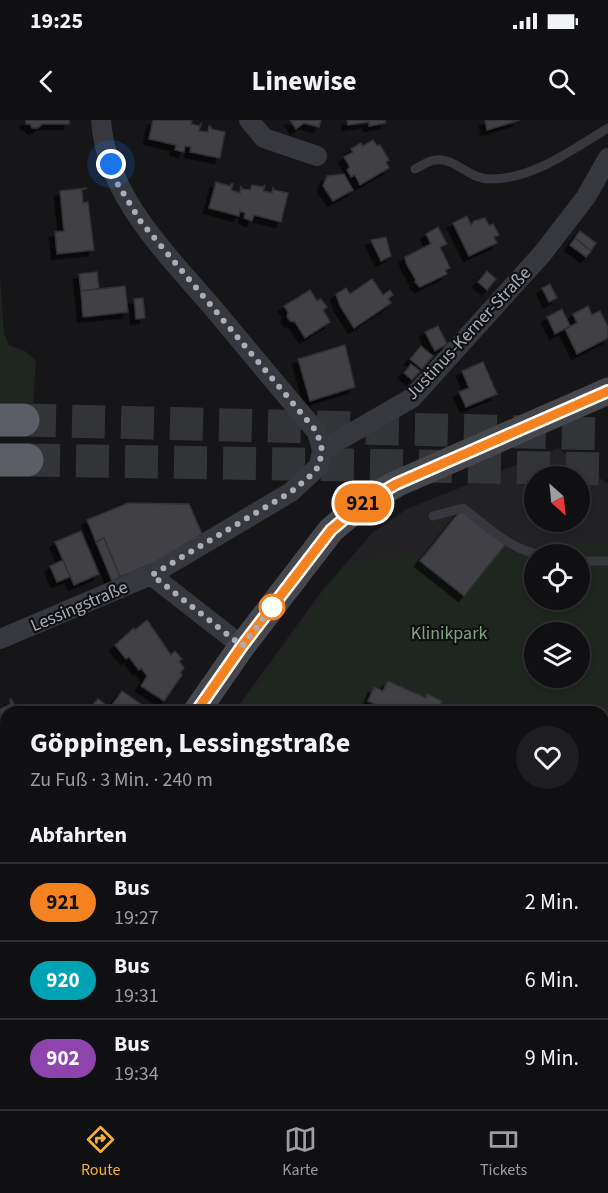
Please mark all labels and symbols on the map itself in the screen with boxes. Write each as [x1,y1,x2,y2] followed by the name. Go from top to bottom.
[96,149,126,179] your location
[400,261,537,405] street label: Justinus-Kerner-Straße
[524,466,590,532] north arrow
[328,484,398,523] line badge: 921
[27,575,132,638] street label: Lessingstraße
[259,594,285,620] unlabelled marker
[411,621,487,646] park label: Klinikpark

